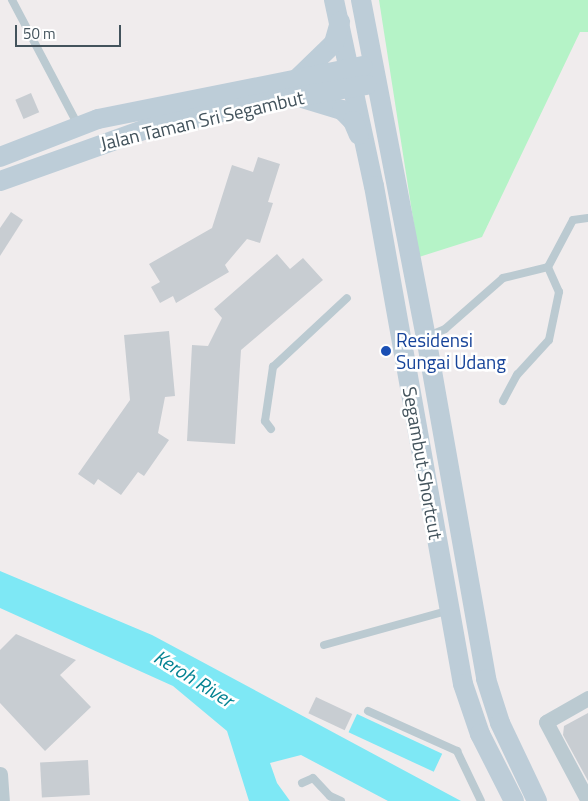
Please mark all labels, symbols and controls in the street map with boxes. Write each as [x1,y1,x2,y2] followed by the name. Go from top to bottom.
[18,15,124,47] scale bar
[23,22,56,45] text: 50 m
[98,86,306,154] street label: Jalan Taman Sri Segambut
[396,329,506,373] place label: Residensi Sungai Udang
[380,345,392,357] marker: Residensi Sungai Udang
[398,385,448,541] street label: Segambut Shortcut
[150,644,238,712] water label: Keroh River

